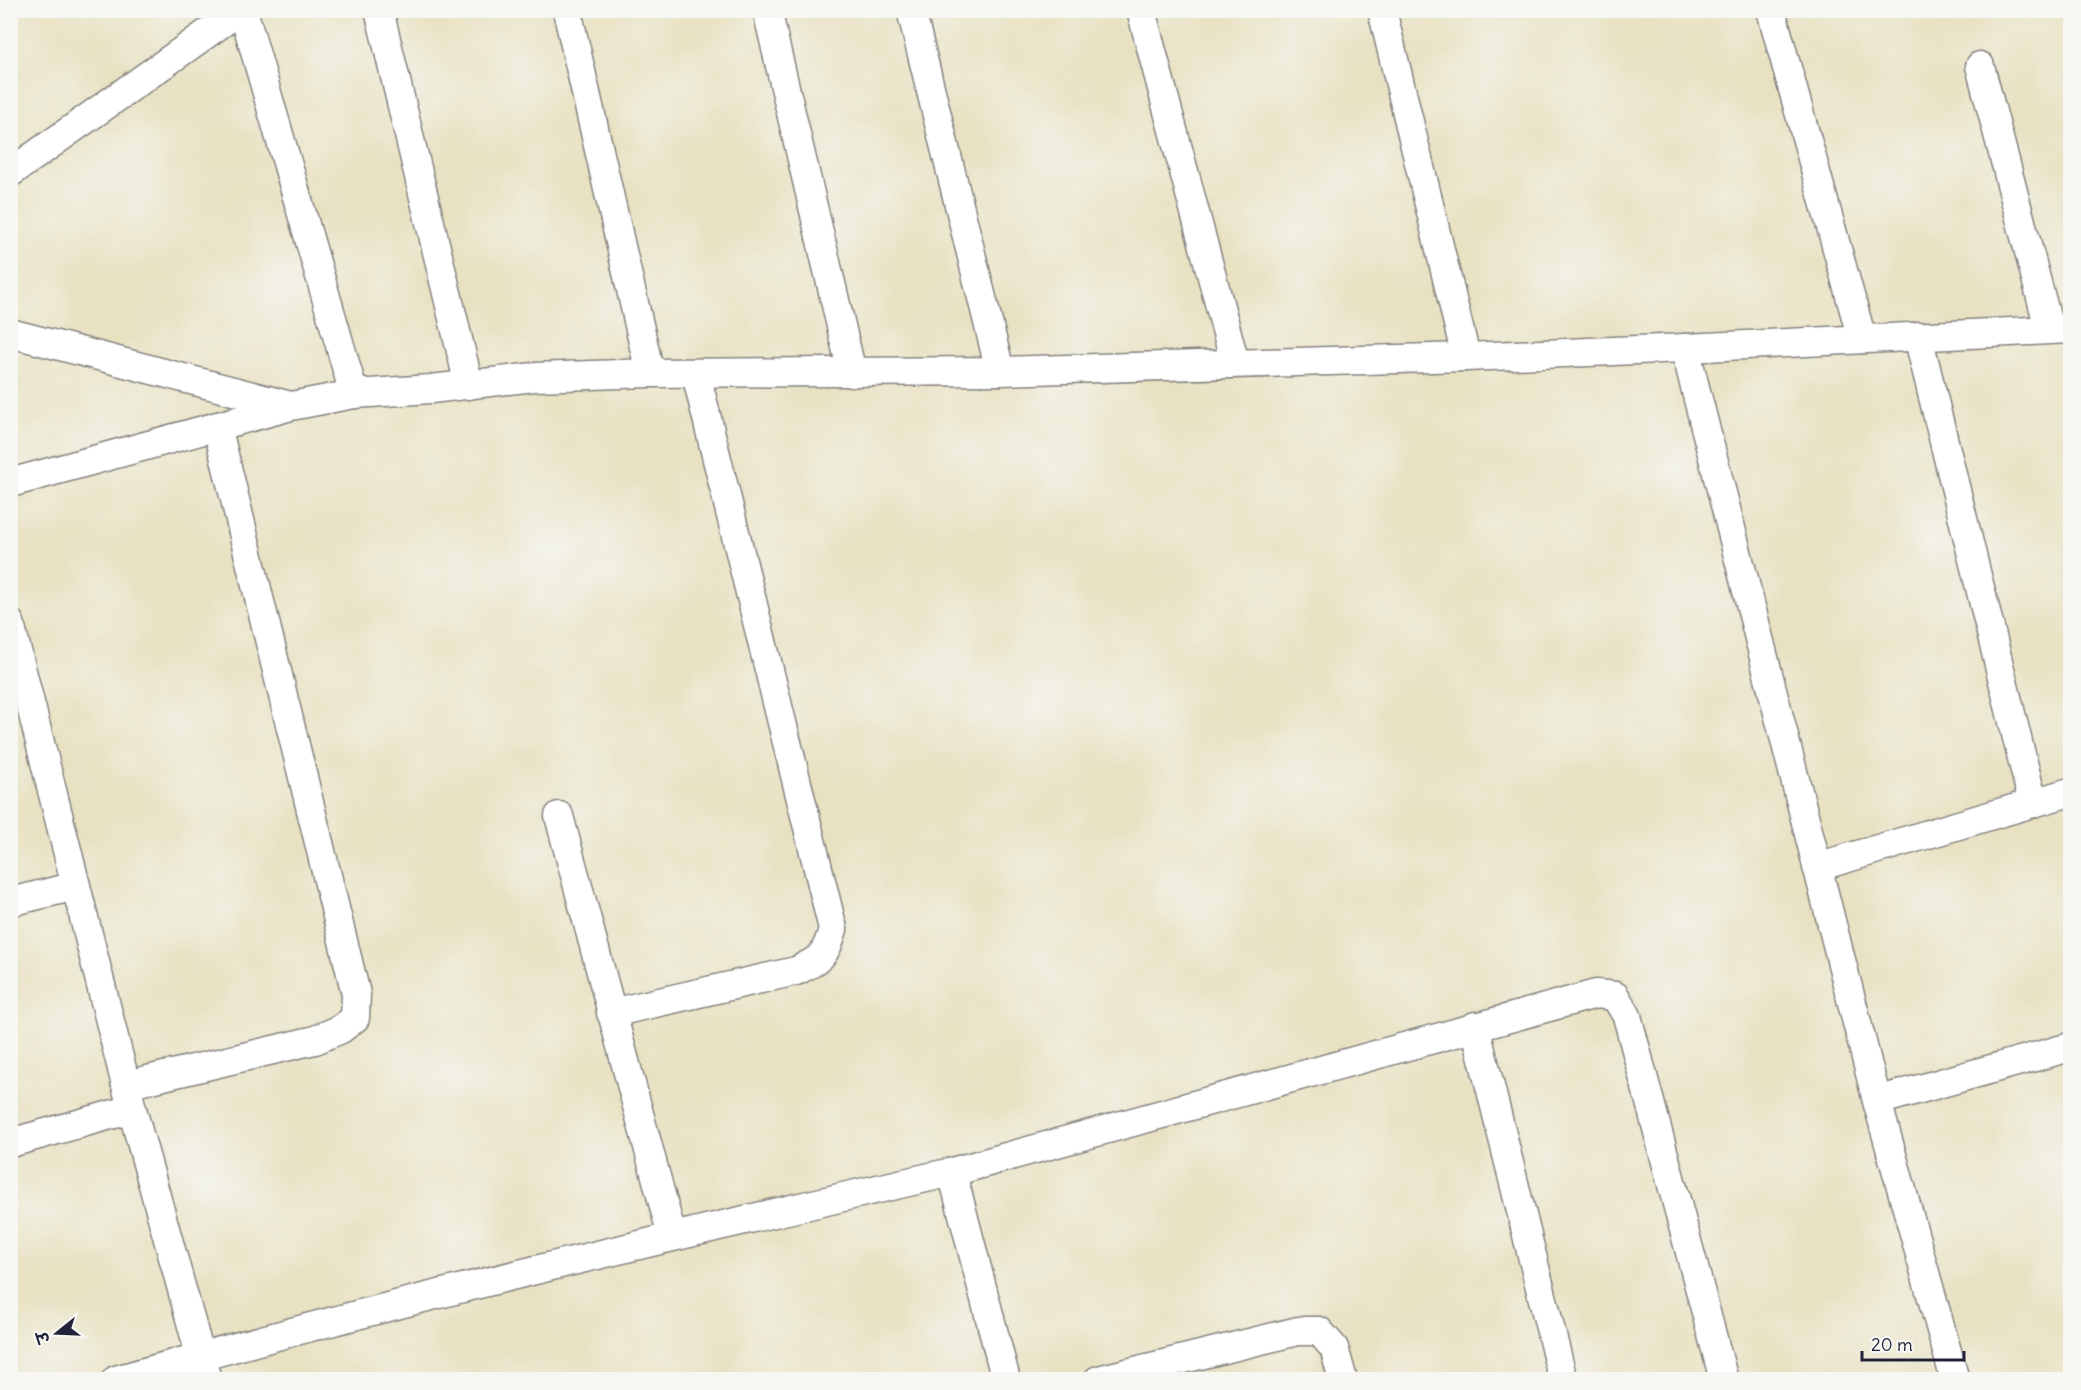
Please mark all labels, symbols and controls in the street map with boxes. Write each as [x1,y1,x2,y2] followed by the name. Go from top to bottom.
[27,1303,87,1363] north arrow
[1862,1324,1964,1362] scale bar
[31,1328,55,1348] text: उ
[1871,1333,1913,1356] text: 20 m

